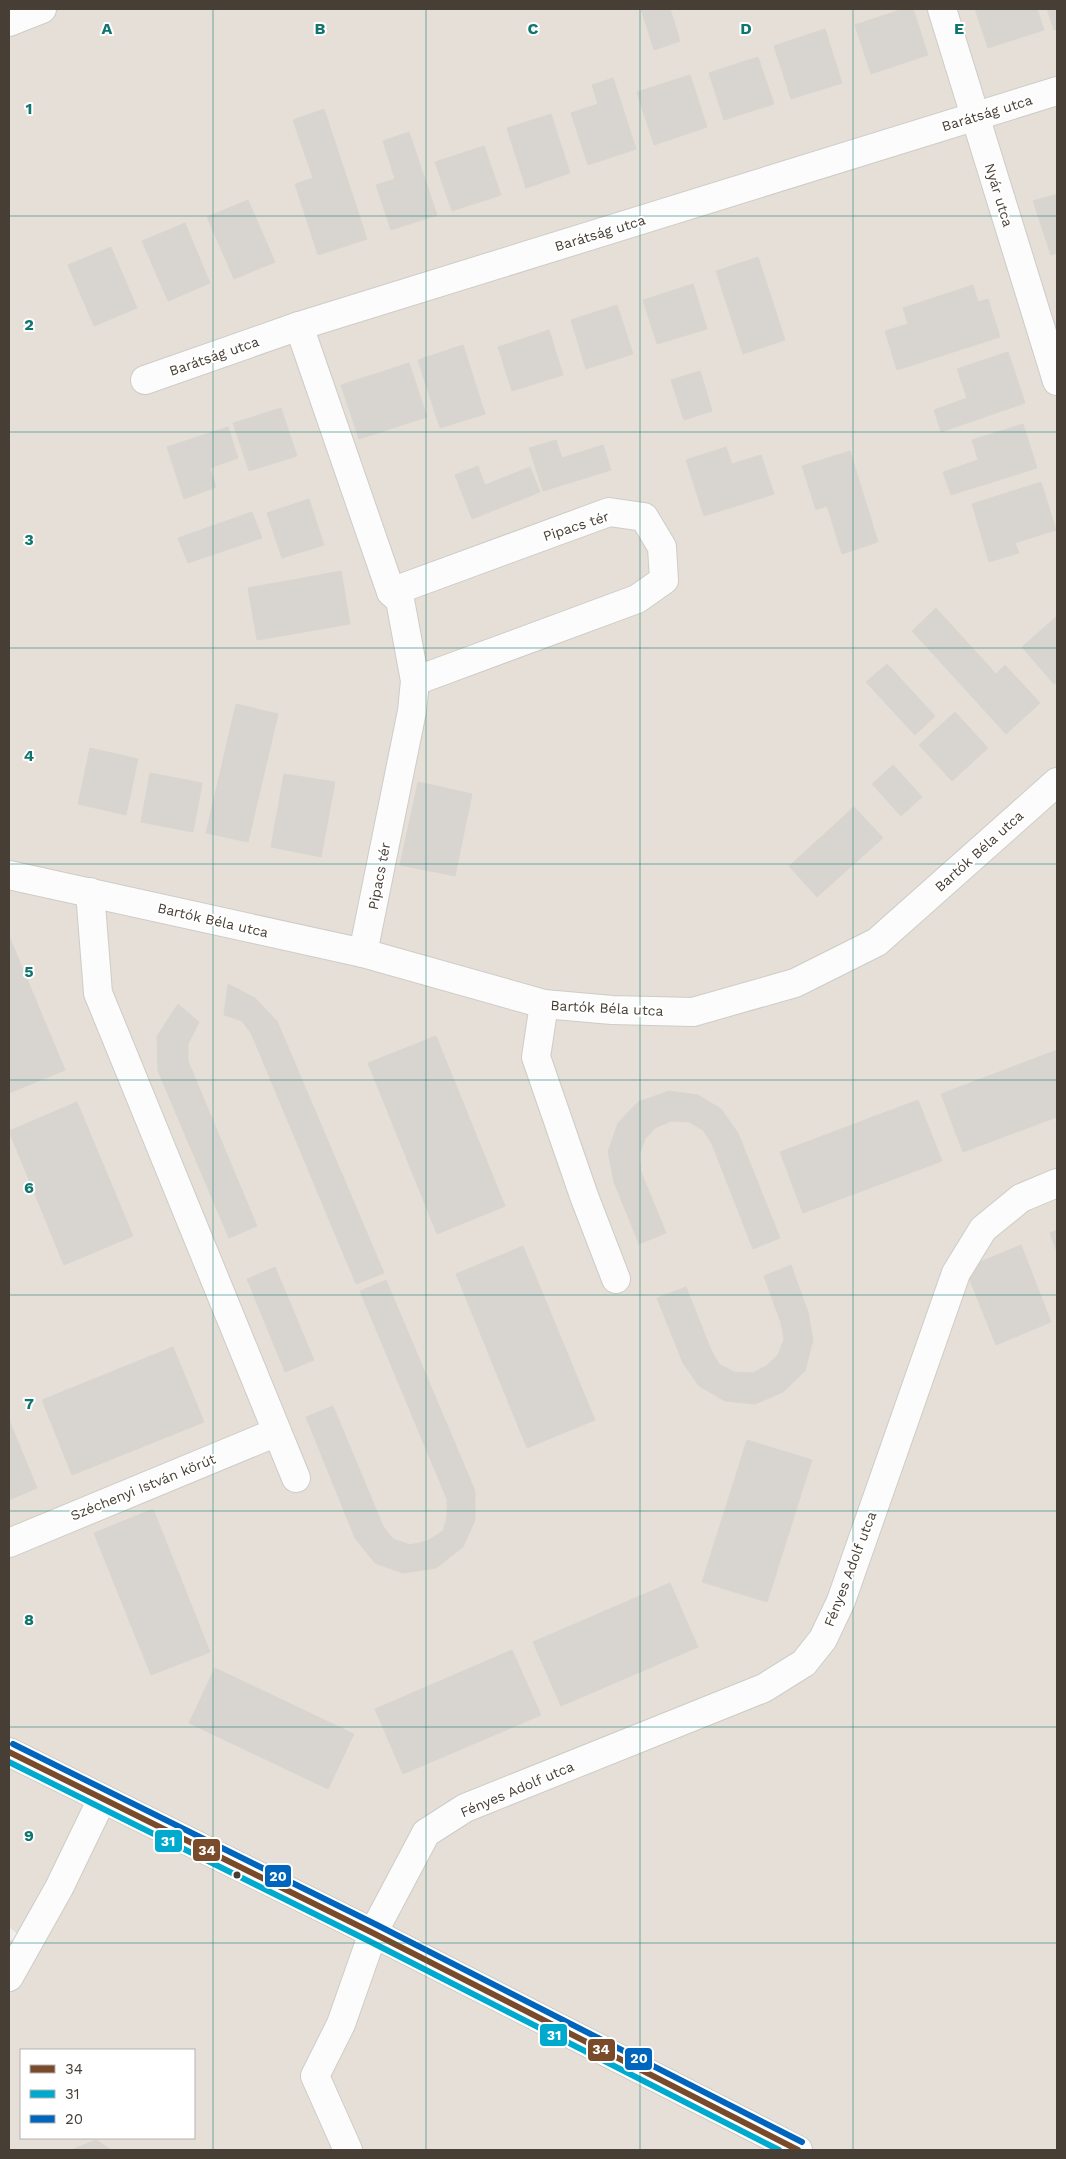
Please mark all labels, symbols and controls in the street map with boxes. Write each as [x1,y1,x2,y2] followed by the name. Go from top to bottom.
[102,19,113,38] text: A
[315,19,326,38] text: B
[528,19,539,38] text: C
[740,19,752,38] text: D
[954,19,964,38] text: E
[940,92,1034,134] street label: Barátság utca
[26,99,32,118] text: 1
[982,161,1016,229] street label: Nyár utca
[553,212,647,254] street label: Barátság utca
[24,315,34,334] text: 2
[167,333,261,379] street label: Barátság utca
[541,508,611,544] street label: Pipacs tér
[24,530,34,549] text: 3
[24,746,34,765] text: 4
[932,807,1026,895] street label: Bartók Béla utca
[365,841,393,911] street label: Pipacs tér
[156,899,270,941] street label: Bartók Béla utca
[24,962,34,981] text: 5
[550,997,664,1019] street label: Bartók Béla utca
[24,1178,34,1197] text: 6
[24,1394,34,1413] text: 7
[68,1450,218,1523] street label: Széchenyi István körút
[821,1509,879,1629] street label: Fényes Adolf utca
[24,1610,34,1629] text: 8
[458,1758,576,1820] street label: Fényes Adolf utca
[24,1826,34,1845] text: 9
[154,1829,183,1853] line badge: 31
[161,1833,175,1849] text: 31
[192,1838,221,1862] line badge: 34
[198,1842,216,1858] text: 34
[264,1864,292,1888] line badge: 20
[269,1868,287,1884] text: 20
[232,1870,242,1880] unlabelled marker
[539,2023,568,2047] line badge: 31
[547,2027,561,2043] text: 31
[587,2038,616,2062] line badge: 34
[592,2041,610,2057] text: 34
[624,2047,653,2071] line badge: 20
[20,2049,195,2139] legend
[630,2050,648,2066] text: 20
[65,2060,83,2078] text: 34
[65,2085,80,2103] text: 31
[65,2110,83,2128] text: 20

